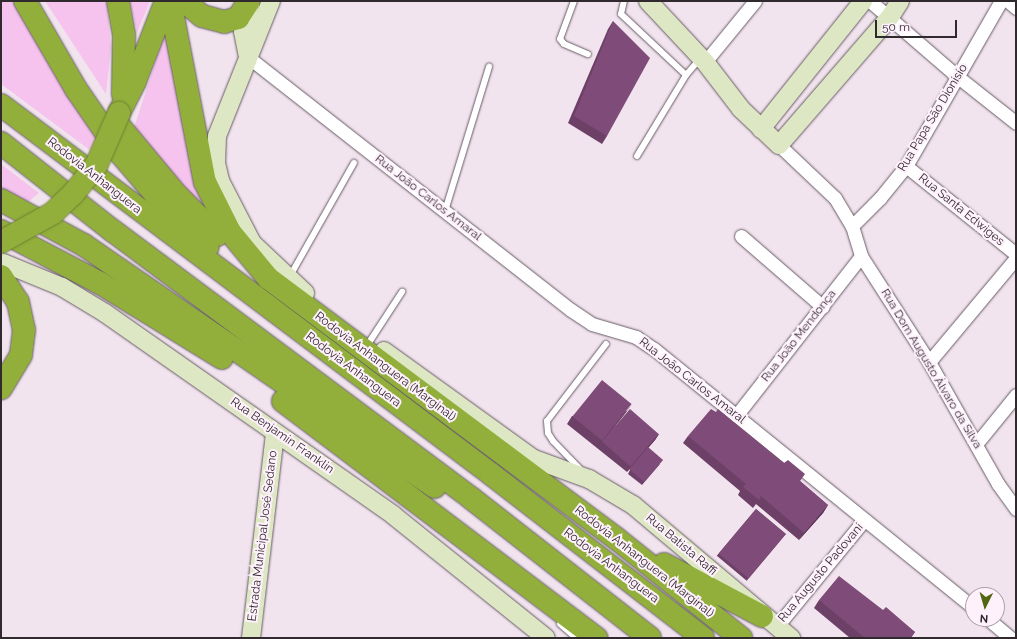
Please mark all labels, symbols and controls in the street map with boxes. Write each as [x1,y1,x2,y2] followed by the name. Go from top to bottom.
[877,12,959,38] scale bar
[882,20,910,34] text: 50 m
[895,62,971,174] street label: Rua Papa São Dionisío
[44,135,144,217] street label: Rodovia Anhanguera
[372,152,484,244] street label: Rua João Carlos Amaral
[915,171,1007,249] street label: Rua Santa Edwiges
[877,286,985,452] street label: Rua Dom Augusto Álvaro da Silva
[758,287,840,385] street label: Rua João Mendonça
[312,309,458,425] street label: Rodovia Anhanguera (Marginal)
[302,329,404,411] street label: Rodovia Anhanguera
[636,335,748,427] street label: Rua João Carlos Amaral
[227,395,337,477] street label: Rua Benjamin Franklin
[245,449,281,623] street label: Estrada Municipal José Sedano
[571,503,717,621] street label: Rodovia Anhanguera (Marginal)
[643,511,719,579] street label: Rua Batista Raffi
[775,521,867,625] street label: Rua Augusto Padovani
[560,525,662,607] street label: Rodovia Anhanguera
[965,587,1005,627] north arrow
[979,612,989,625] text: N

